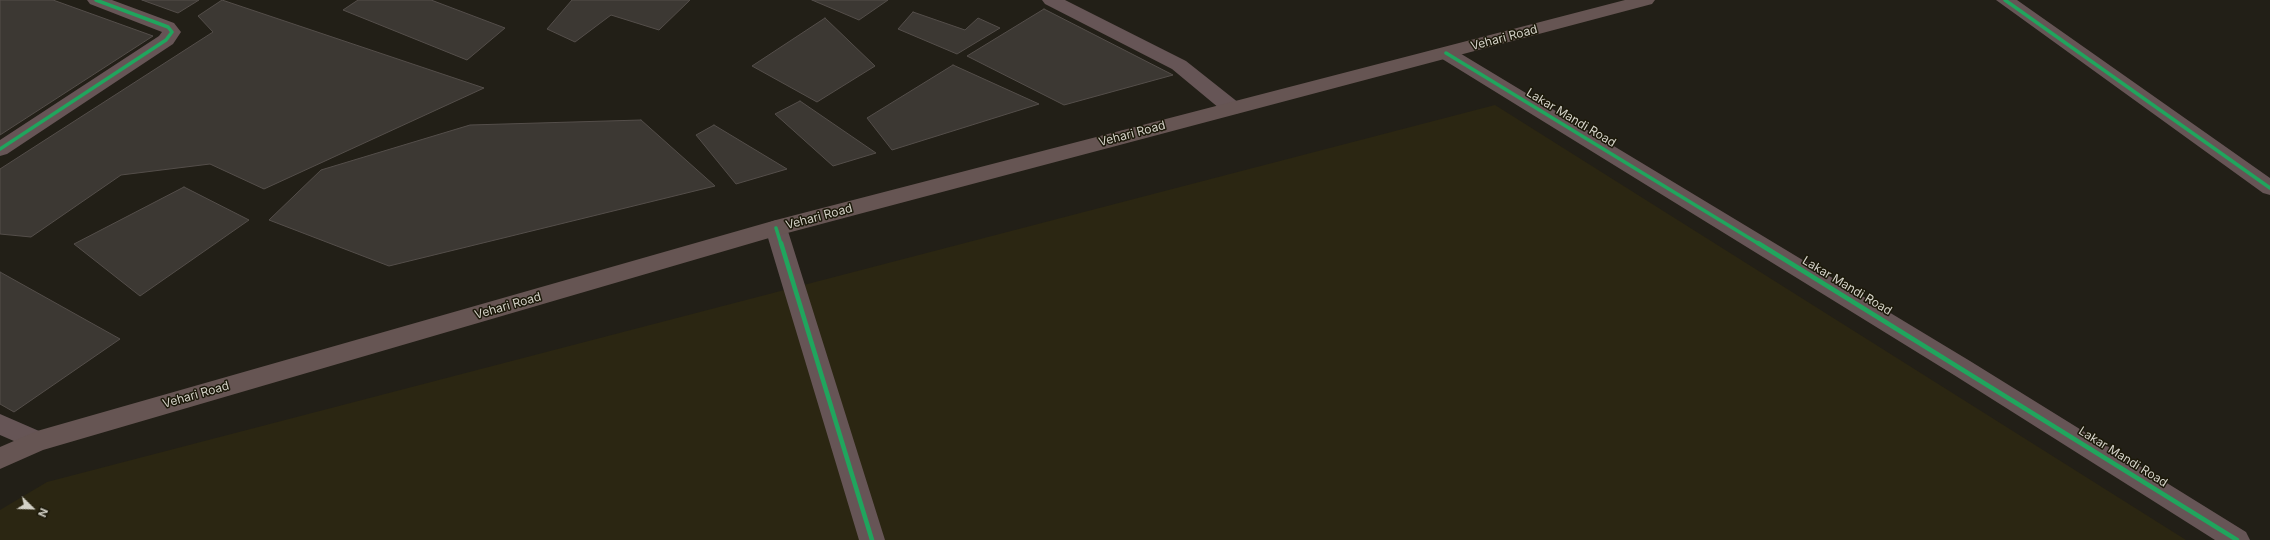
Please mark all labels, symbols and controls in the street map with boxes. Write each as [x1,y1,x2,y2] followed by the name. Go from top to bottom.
[1469,22,1539,54] street label: Vehari Road
[1524,86,1618,150] street label: Lakar Mandi Road
[1097,118,1167,150] street label: Vehari Road
[784,201,854,233] street label: Vehari Road
[1800,254,1894,318] street label: Lakar Mandi Road
[473,290,543,322] street label: Vehari Road
[161,379,231,411] street label: Vehari Road
[2076,424,2170,490] street label: Lakar Mandi Road
[12,488,52,528] north arrow
[35,506,51,519] text: N

